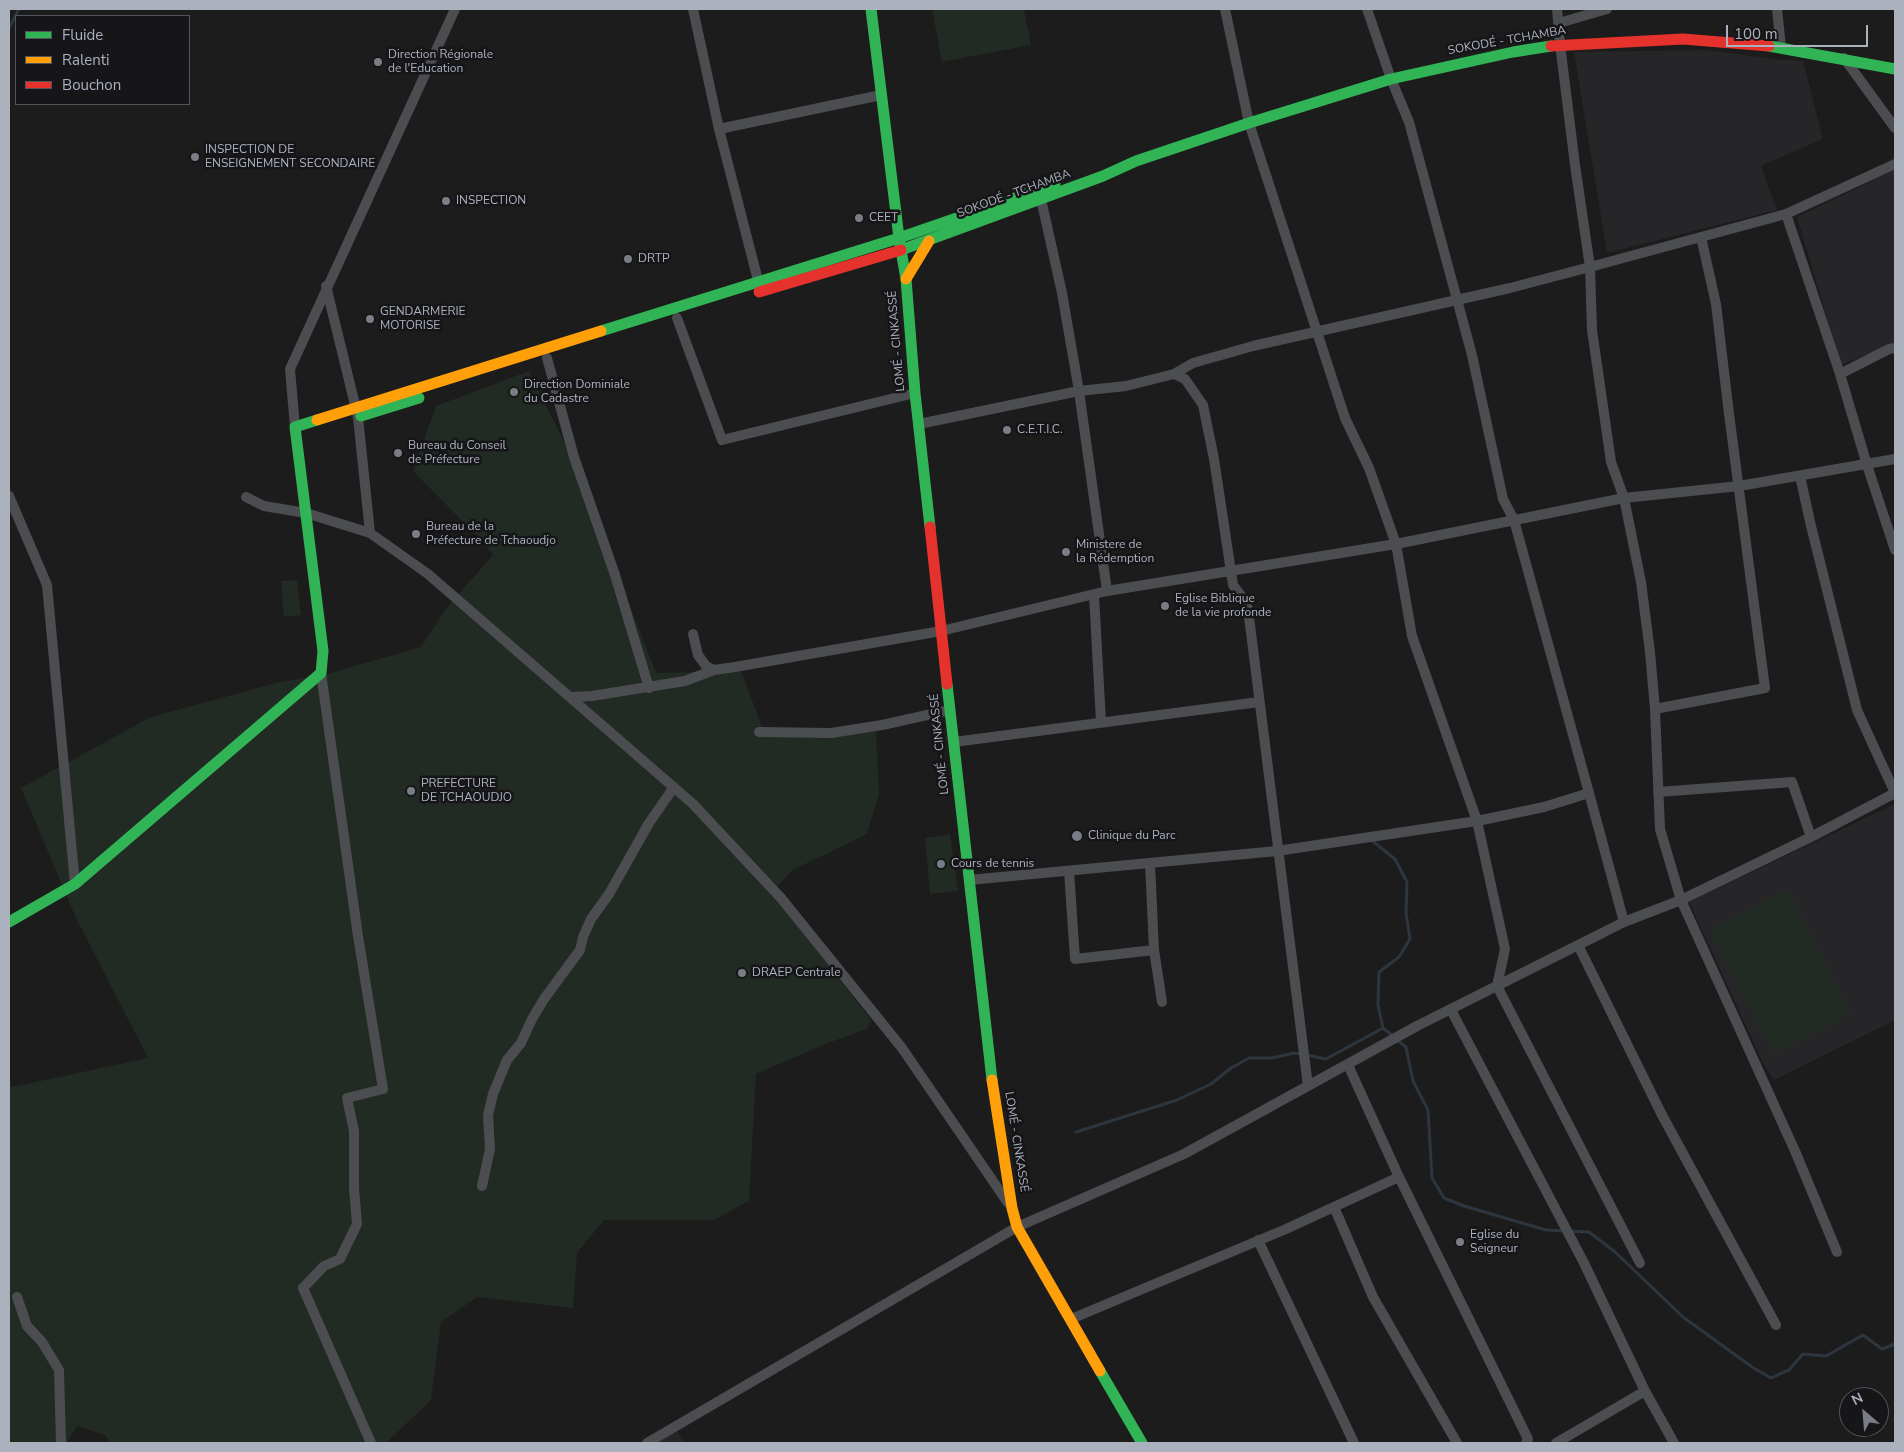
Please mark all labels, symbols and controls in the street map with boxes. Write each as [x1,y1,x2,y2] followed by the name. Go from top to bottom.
[15,15,190,105] legend
[1729,15,1872,47] scale bar
[1447,24,1567,58] street label: SOKODÉ - TCHAMBA
[1734,24,1778,44] text: 100 m
[62,25,103,45] text: Fluide
[388,48,493,76] place label: Direction Régionale de l'Education
[62,50,110,70] text: Ralenti
[372,56,384,68] marker: Direction Régionale de l'Education
[62,75,121,95] text: Bouchon
[205,143,375,171] place label: INSPECTION DE ENSEIGNEMENT SECONDAIRE
[189,151,201,163] marker: INSPECTION DE ENSEIGNEMENT SECONDAIRE
[955,167,1073,221] street label: SOKODÉ - TCHAMBA
[456,194,526,208] place label: INSPECTION
[440,195,452,207] marker: INSPECTION
[869,211,898,225] place label: CEET
[853,212,865,224] marker: CEET
[638,252,670,266] place label: DRTP
[622,253,634,265] marker: DRTP
[885,290,909,392] street label: LOMÉ - CINKASSÉ
[380,305,465,333] place label: GENDARMERIE MOTORISE
[364,313,376,325] marker: GENDARMERIE MOTORISE
[524,378,630,406] place label: Direction Dominiale du Cadastre
[508,386,520,398] marker: Direction Dominiale du Cadastre
[1017,423,1063,437] place label: C.E.T.I.C.
[1001,424,1013,436] marker: C.E.T.I.C.
[408,439,506,467] place label: Bureau du Conseil de Préfecture
[392,447,404,459] marker: Bureau du Conseil de Préfecture
[426,520,556,548] place label: Bureau de la Préfecture de Tchaoudjo
[410,528,422,540] marker: Bureau de la Préfecture de Tchaoudjo
[1076,538,1154,566] place label: Ministere de la Rédemption
[1060,546,1072,558] marker: Ministere de la Rédemption
[1175,592,1271,620] place label: Eglise Biblique de la vie profonde
[1159,600,1171,612] marker: Eglise Biblique de la vie profonde
[928,693,952,795] street label: LOMÉ - CINKASSÉ
[421,777,512,805] place label: PREFECTURE DE TCHAOUDJO
[405,785,417,797] marker: PREFECTURE DE TCHAOUDJO
[1070,829,1084,843] marker: Clinique du Parc
[1088,829,1175,843] place label: Clinique du Parc
[951,857,1034,871] place label: Cours de tennis
[935,858,947,870] marker: Cours de tennis
[752,966,841,980] place label: DRAEP Centrale
[736,967,748,979] marker: DRAEP Centrale
[1001,1091,1031,1193] street label: LOMÉ - CINKASSÉ
[1470,1228,1519,1256] place label: Eglise du Seigneur
[1454,1236,1466,1248] marker: Eglise du Seigneur
[1839,1387,1889,1437] north arrow
[1848,1388,1866,1410] text: N

